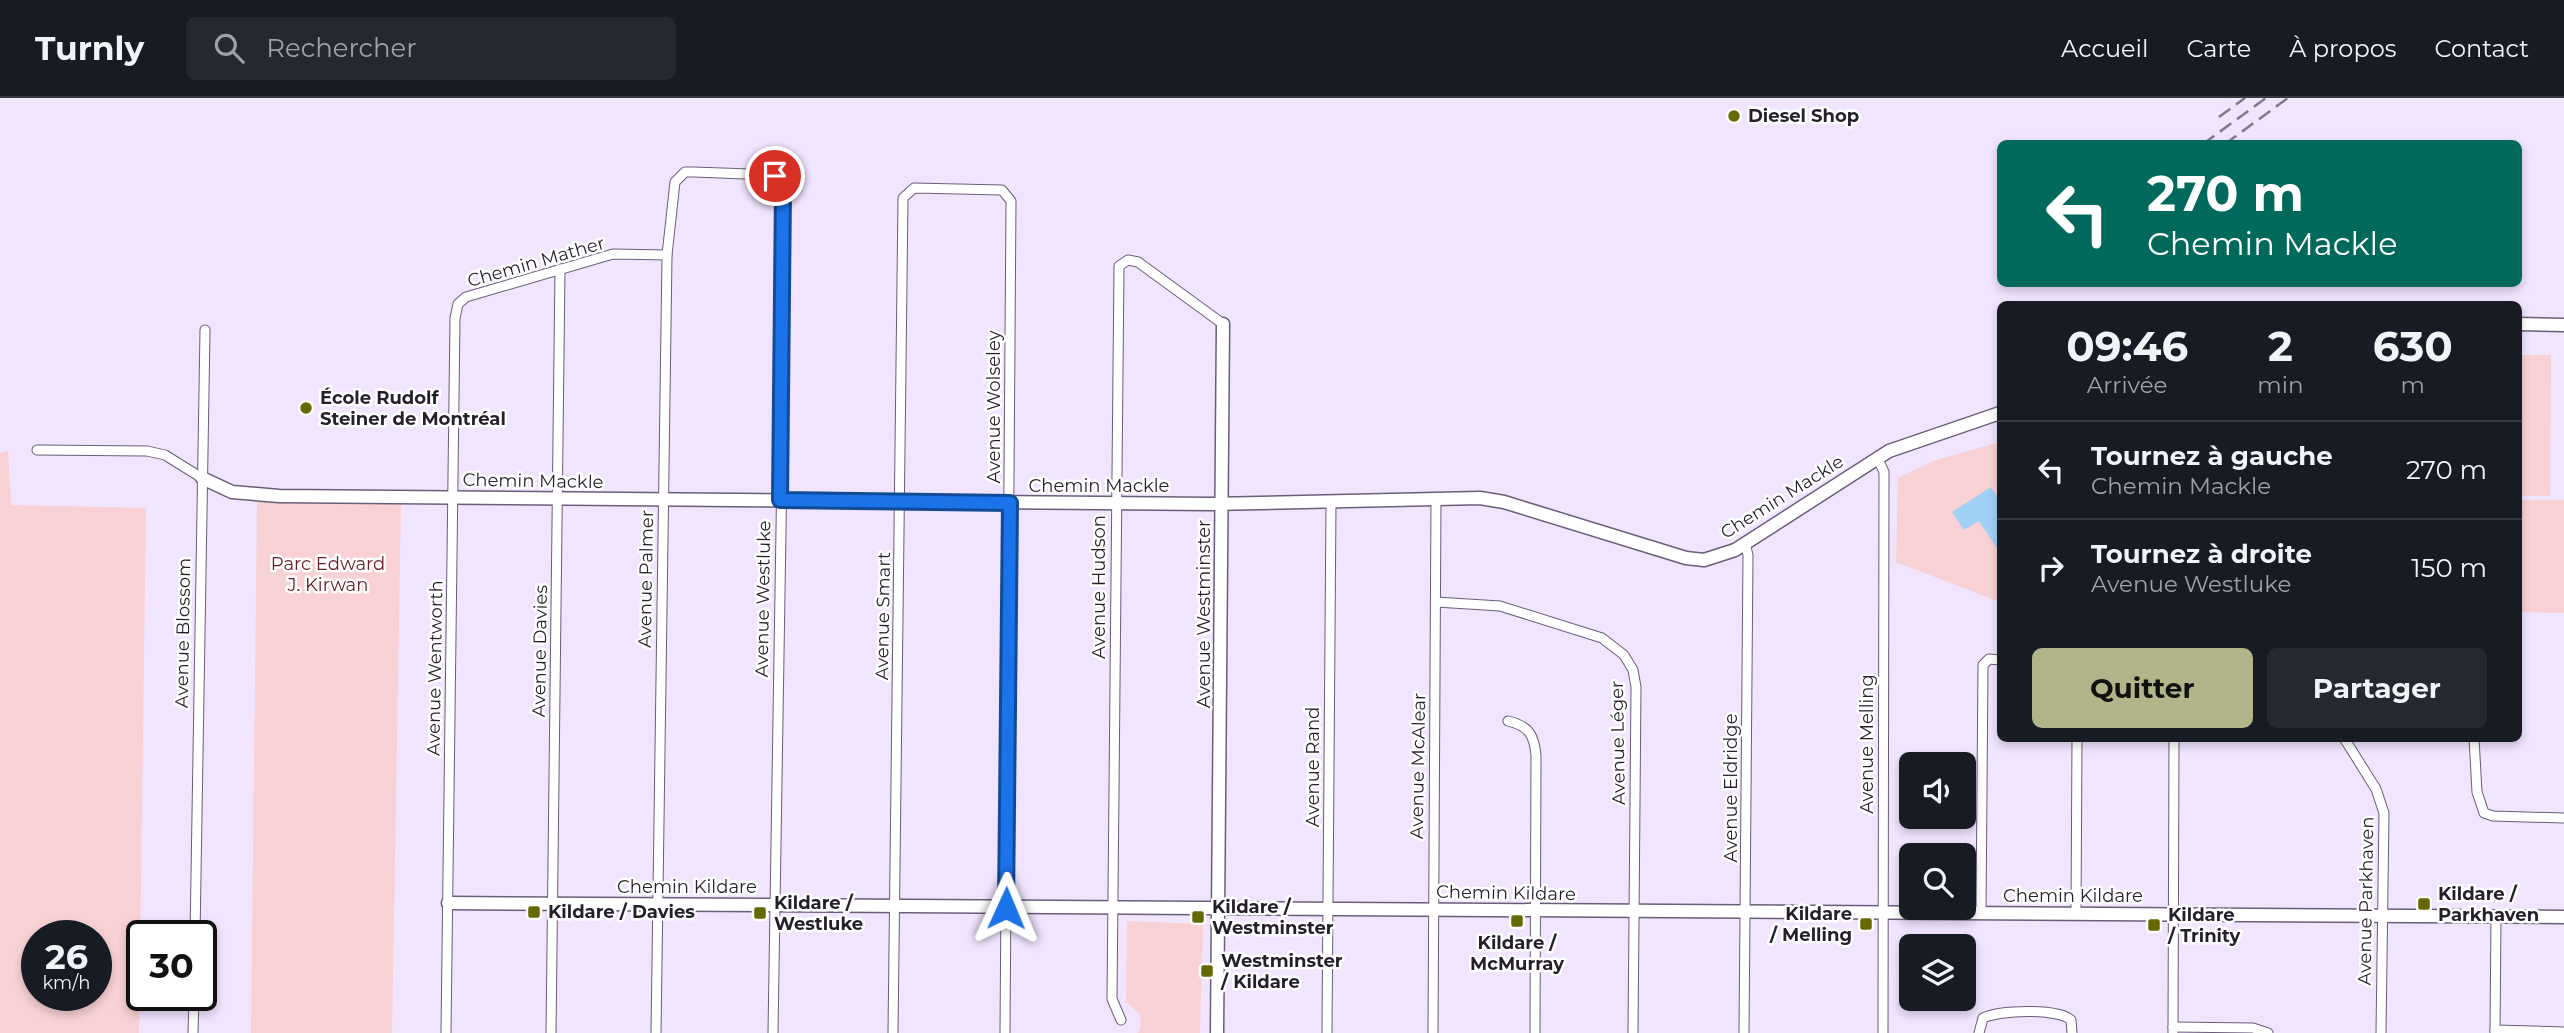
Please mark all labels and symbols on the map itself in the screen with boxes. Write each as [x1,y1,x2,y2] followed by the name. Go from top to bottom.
[1748,105,1859,127] place label: Diesel Shop
[1726,108,1742,124] marker: Diesel Shop
[745,146,805,206] pin
[465,232,607,292] street label: Chemin Mather
[983,330,1005,483] street label: Avenue Wolseley
[320,387,506,430] place label: École Rudolf Steiner de Montréal
[298,400,314,416] marker: École Rudolf Steiner de Montréal
[1716,450,1848,544] street label: Chemin Mackle
[462,469,604,493] street label: Chemin Mackle
[1029,475,1170,497] street label: Chemin Mackle
[634,510,658,648] street label: Avenue Palmer
[1088,515,1110,659] street label: Avenue Hudson
[751,520,775,678] street label: Avenue Westluke
[1193,520,1215,708] street label: Avenue Westminster
[871,552,895,680] street label: Avenue Smart
[271,553,385,596] park label: Parc Edward J. Kirwan
[171,558,195,708] street label: Avenue Blossom
[422,580,448,756] street label: Avenue Wentworth
[528,585,552,717] street label: Avenue Davies
[1856,674,1878,814] street label: Avenue Melling
[1606,681,1630,805] street label: Avenue Léger
[1406,693,1430,839] street label: Avenue McAlear
[1302,707,1324,827] street label: Avenue Rand
[1720,713,1742,863] street label: Avenue Eldridge
[2354,816,2378,986] street label: Avenue Parkhaven
[969,871,1043,945] position arrow
[617,876,757,898] street label: Chemin Kildare
[1436,881,1576,905] street label: Chemin Kildare
[2438,883,2539,926] place label: Kildare / Parkhaven
[2003,885,2143,907] street label: Chemin Kildare
[774,892,863,935] place label: Kildare / Westluke
[1212,896,1334,939] place label: Kildare / Westminster
[2416,896,2432,912] marker: Kildare / Parkhaven
[548,901,695,923] place label: Kildare / Davies
[1769,903,1852,946] place label: Kildare / Melling
[526,904,542,920] marker: Kildare / Davies
[2167,904,2240,947] place label: Kildare / Trinity
[752,905,768,921] marker: Kildare / Westluke
[1190,909,1206,925] marker: Kildare / Westminster
[1509,913,1525,929] marker: Kildare / McMurray
[1858,916,1874,932] marker: Kildare / Melling
[2146,917,2162,933] marker: Kildare / Trinity
[126,920,217,1011] speed limit sign: 30
[1470,932,1564,975] place label: Kildare / McMurray
[1220,950,1343,993] place label: Westminster / Kildare
[1199,963,1215,979] marker: Westminster / Kildare

